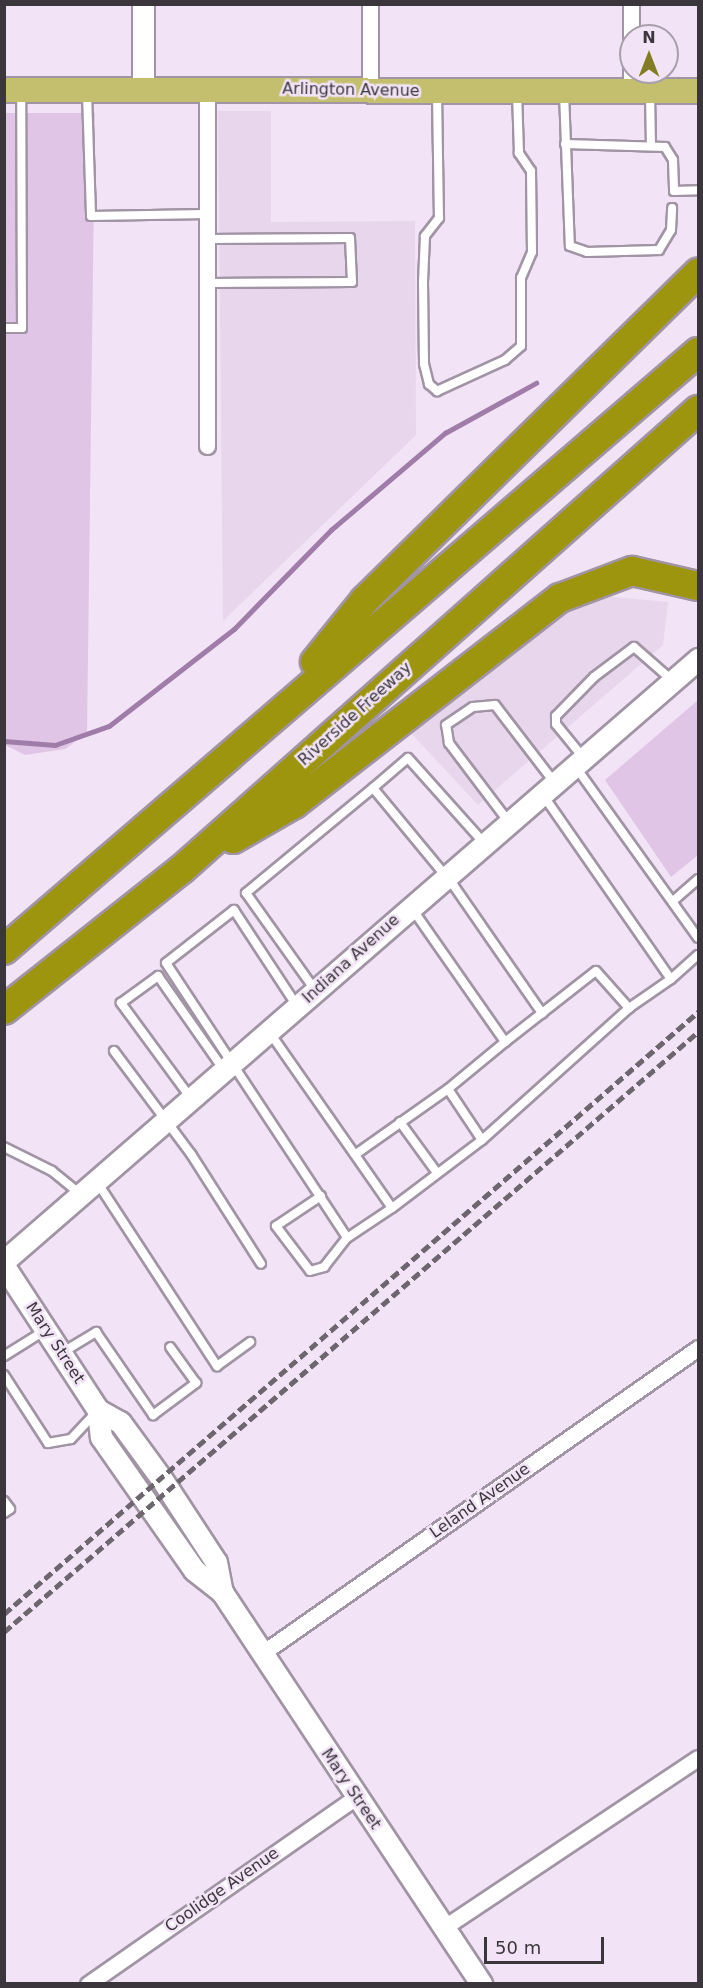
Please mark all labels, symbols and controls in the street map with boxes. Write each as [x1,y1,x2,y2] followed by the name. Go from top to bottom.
[619,24,679,84] north arrow
[642,28,656,47] text: N
[282,79,420,101] street label: Arlington Avenue
[294,658,416,770] street label: Riverside Freeway
[299,910,403,1008] street label: Indiana Avenue
[22,1299,88,1387] street label: Mary Street
[426,1459,534,1543] street label: Leland Avenue
[317,1745,385,1833] street label: Mary Street
[161,1844,283,1936] street label: Coolidge Avenue
[487,1925,607,1963] scale bar
[495,1937,541,1958] text: 50 m

